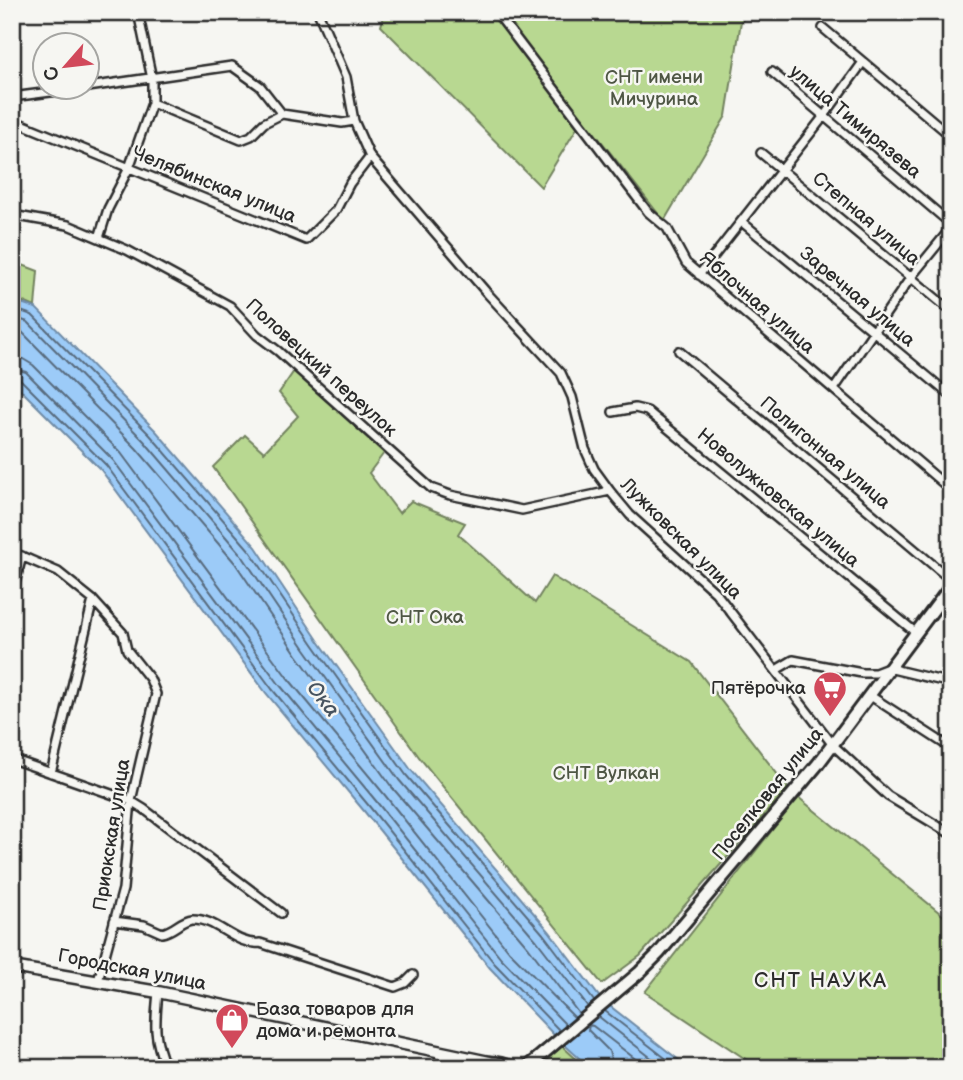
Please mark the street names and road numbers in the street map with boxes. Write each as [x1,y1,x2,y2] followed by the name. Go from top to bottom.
[785,60,925,184] street label: улица Тимирязева
[129,142,299,228] street label: Челябинская улица
[807,167,925,271] street label: Степная улица
[795,242,919,352] street label: Заречная улица
[695,247,819,359] street label: Яблочная улица
[241,294,401,442] street label: Половецкий переулок
[755,392,895,514] street label: Полигонная улица
[692,423,864,573] street label: Новолужковская улица
[615,473,747,605] street label: Лужковская улица
[707,723,829,865] street label: Поселковая улица
[89,757,135,913] street label: Приокская улица
[56,944,208,996] street label: Городская улица

